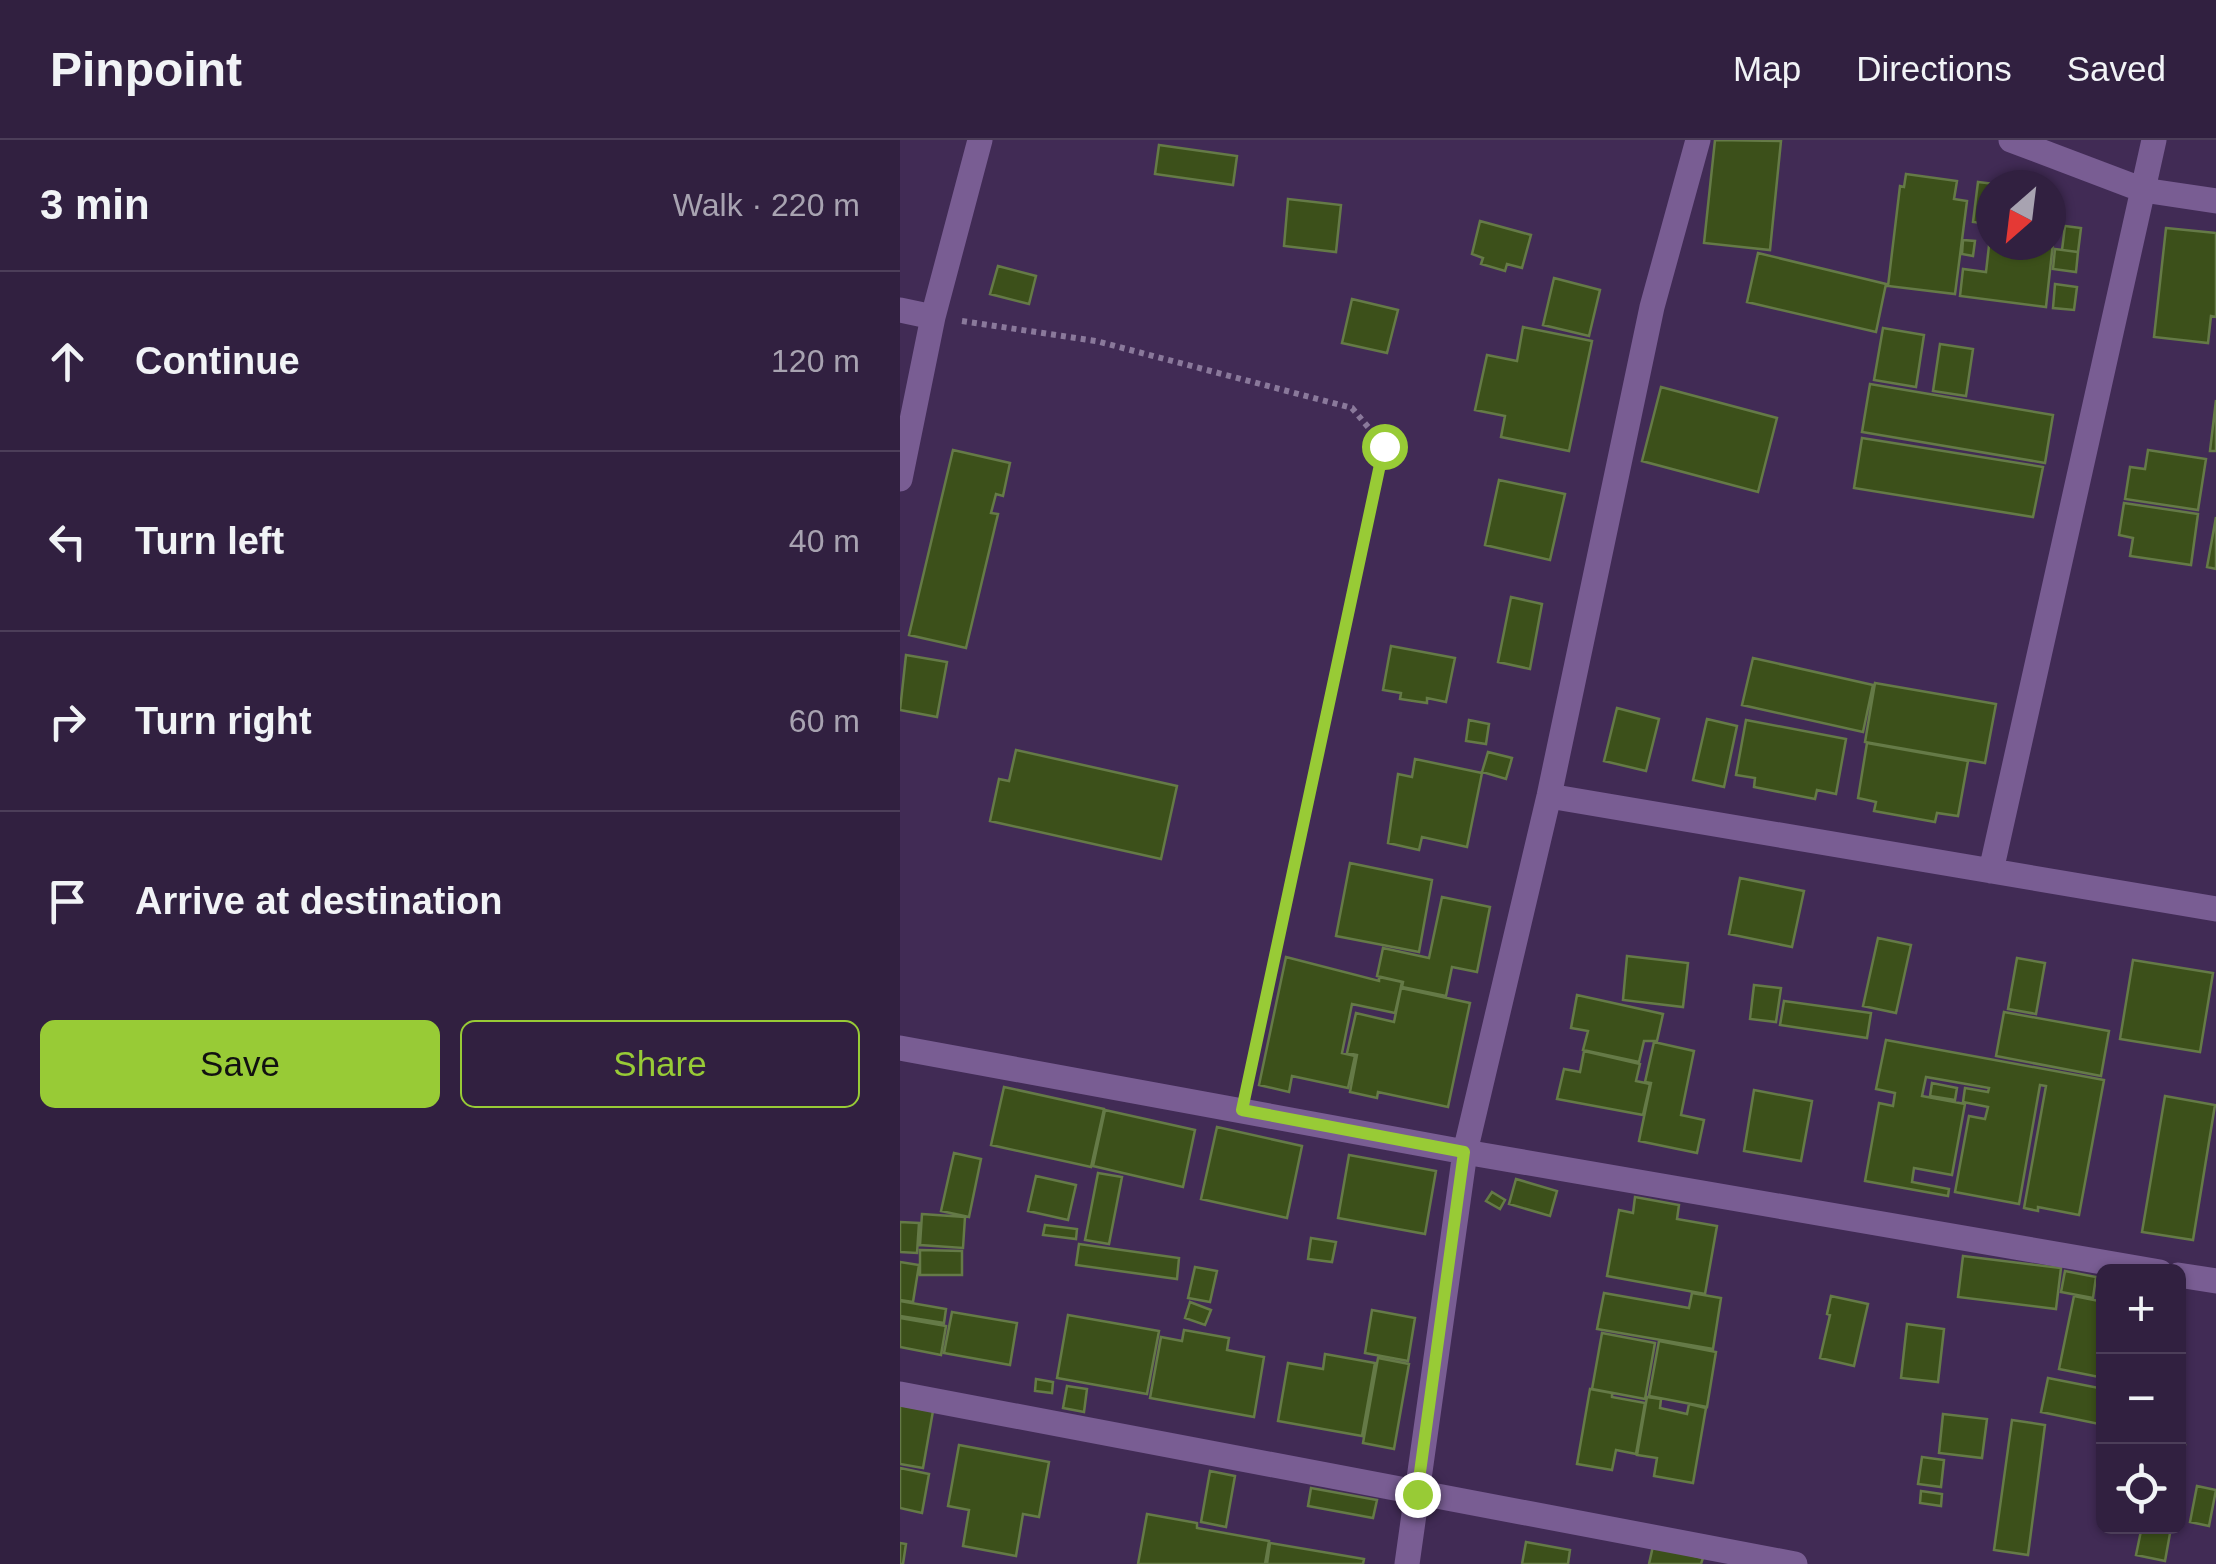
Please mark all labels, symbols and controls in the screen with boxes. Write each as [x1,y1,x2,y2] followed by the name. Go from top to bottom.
[50,43,242,96] text: Pinpoint
[1733,49,1801,88] text: Map
[1856,49,2012,88] text: Directions
[2067,49,2166,88] text: Saved
[1976,170,2066,260] north arrow
[40,181,150,228] text: 3 min
[673,187,860,223] text: Walk · 220 m
[40,334,95,389] icon: ahead
[135,340,300,382] text: Continue
[771,343,860,379] text: 120 m
[1362,424,1408,470] route start
[40,514,95,569] icon: left
[135,520,284,562] text: Turn left
[789,523,860,559] text: 40 m
[40,694,95,749] icon: right
[135,700,312,742] text: Turn right
[789,703,860,739] text: 60 m
[40,874,95,929] icon: arrive
[135,880,502,922] text: Arrive at destination
[40,1020,440,1108] button: Save
[460,1020,860,1108] button: Share
[2096,1264,2186,1534] map controls
[2096,1264,2186,1354] button: +
[2096,1354,2186,1444] button: −
[2096,1444,2186,1534] button: locate
[1395,1472,1441,1518] route end

